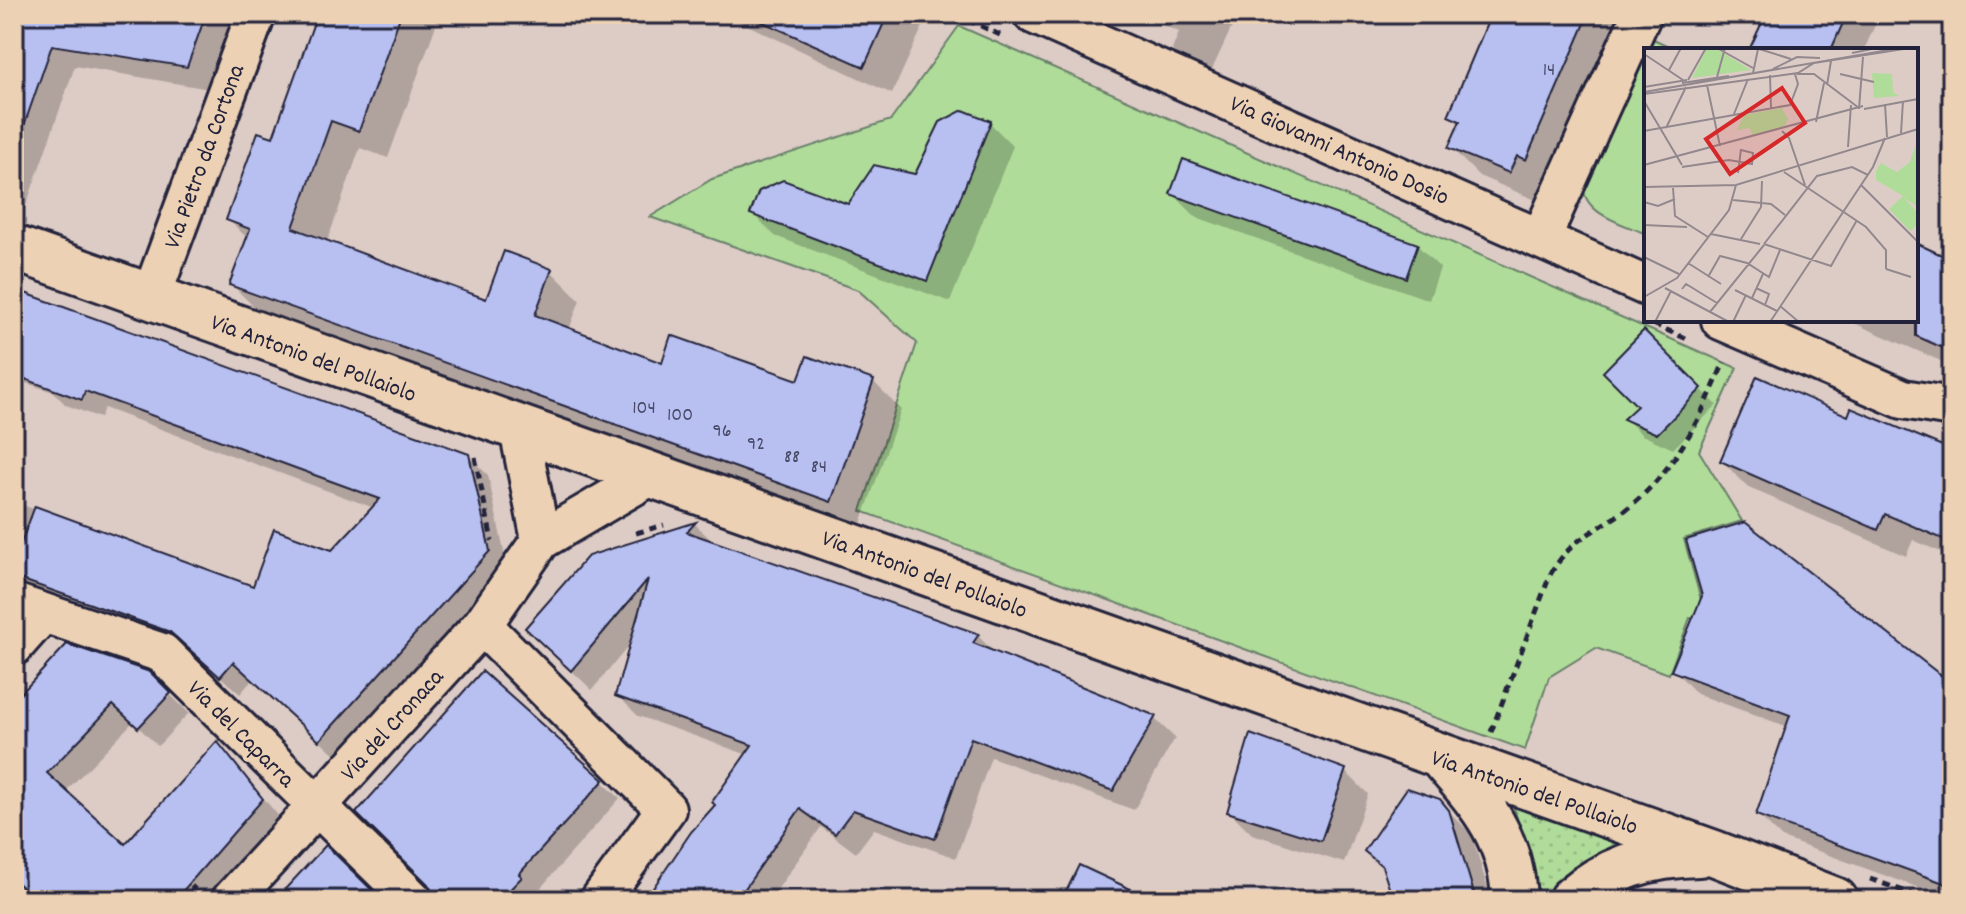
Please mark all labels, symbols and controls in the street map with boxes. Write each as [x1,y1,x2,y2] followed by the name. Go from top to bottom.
[1644,48,1918,322] inset map
[1543,57,1555,85] house number: 14
[157,59,255,254] street label: Via Pietro da Cortona
[1224,88,1454,215] street label: Via Giovanni Antonio Dosio
[205,307,421,413] street label: Via Antonio del Pollaiolo
[632,395,656,423] house number: 104
[667,402,693,430] house number: 100
[713,418,731,446] house number: 96
[747,431,765,459] house number: 92
[784,444,800,472] house number: 88
[811,454,827,482] house number: 84
[816,523,1032,629] street label: Via Antonio del Pollaiolo
[334,662,453,790] street label: Via del Cronaca
[178,674,302,797] street label: Via del Caparra
[1426,742,1642,845] street label: Via Antonio del Pollaiolo

